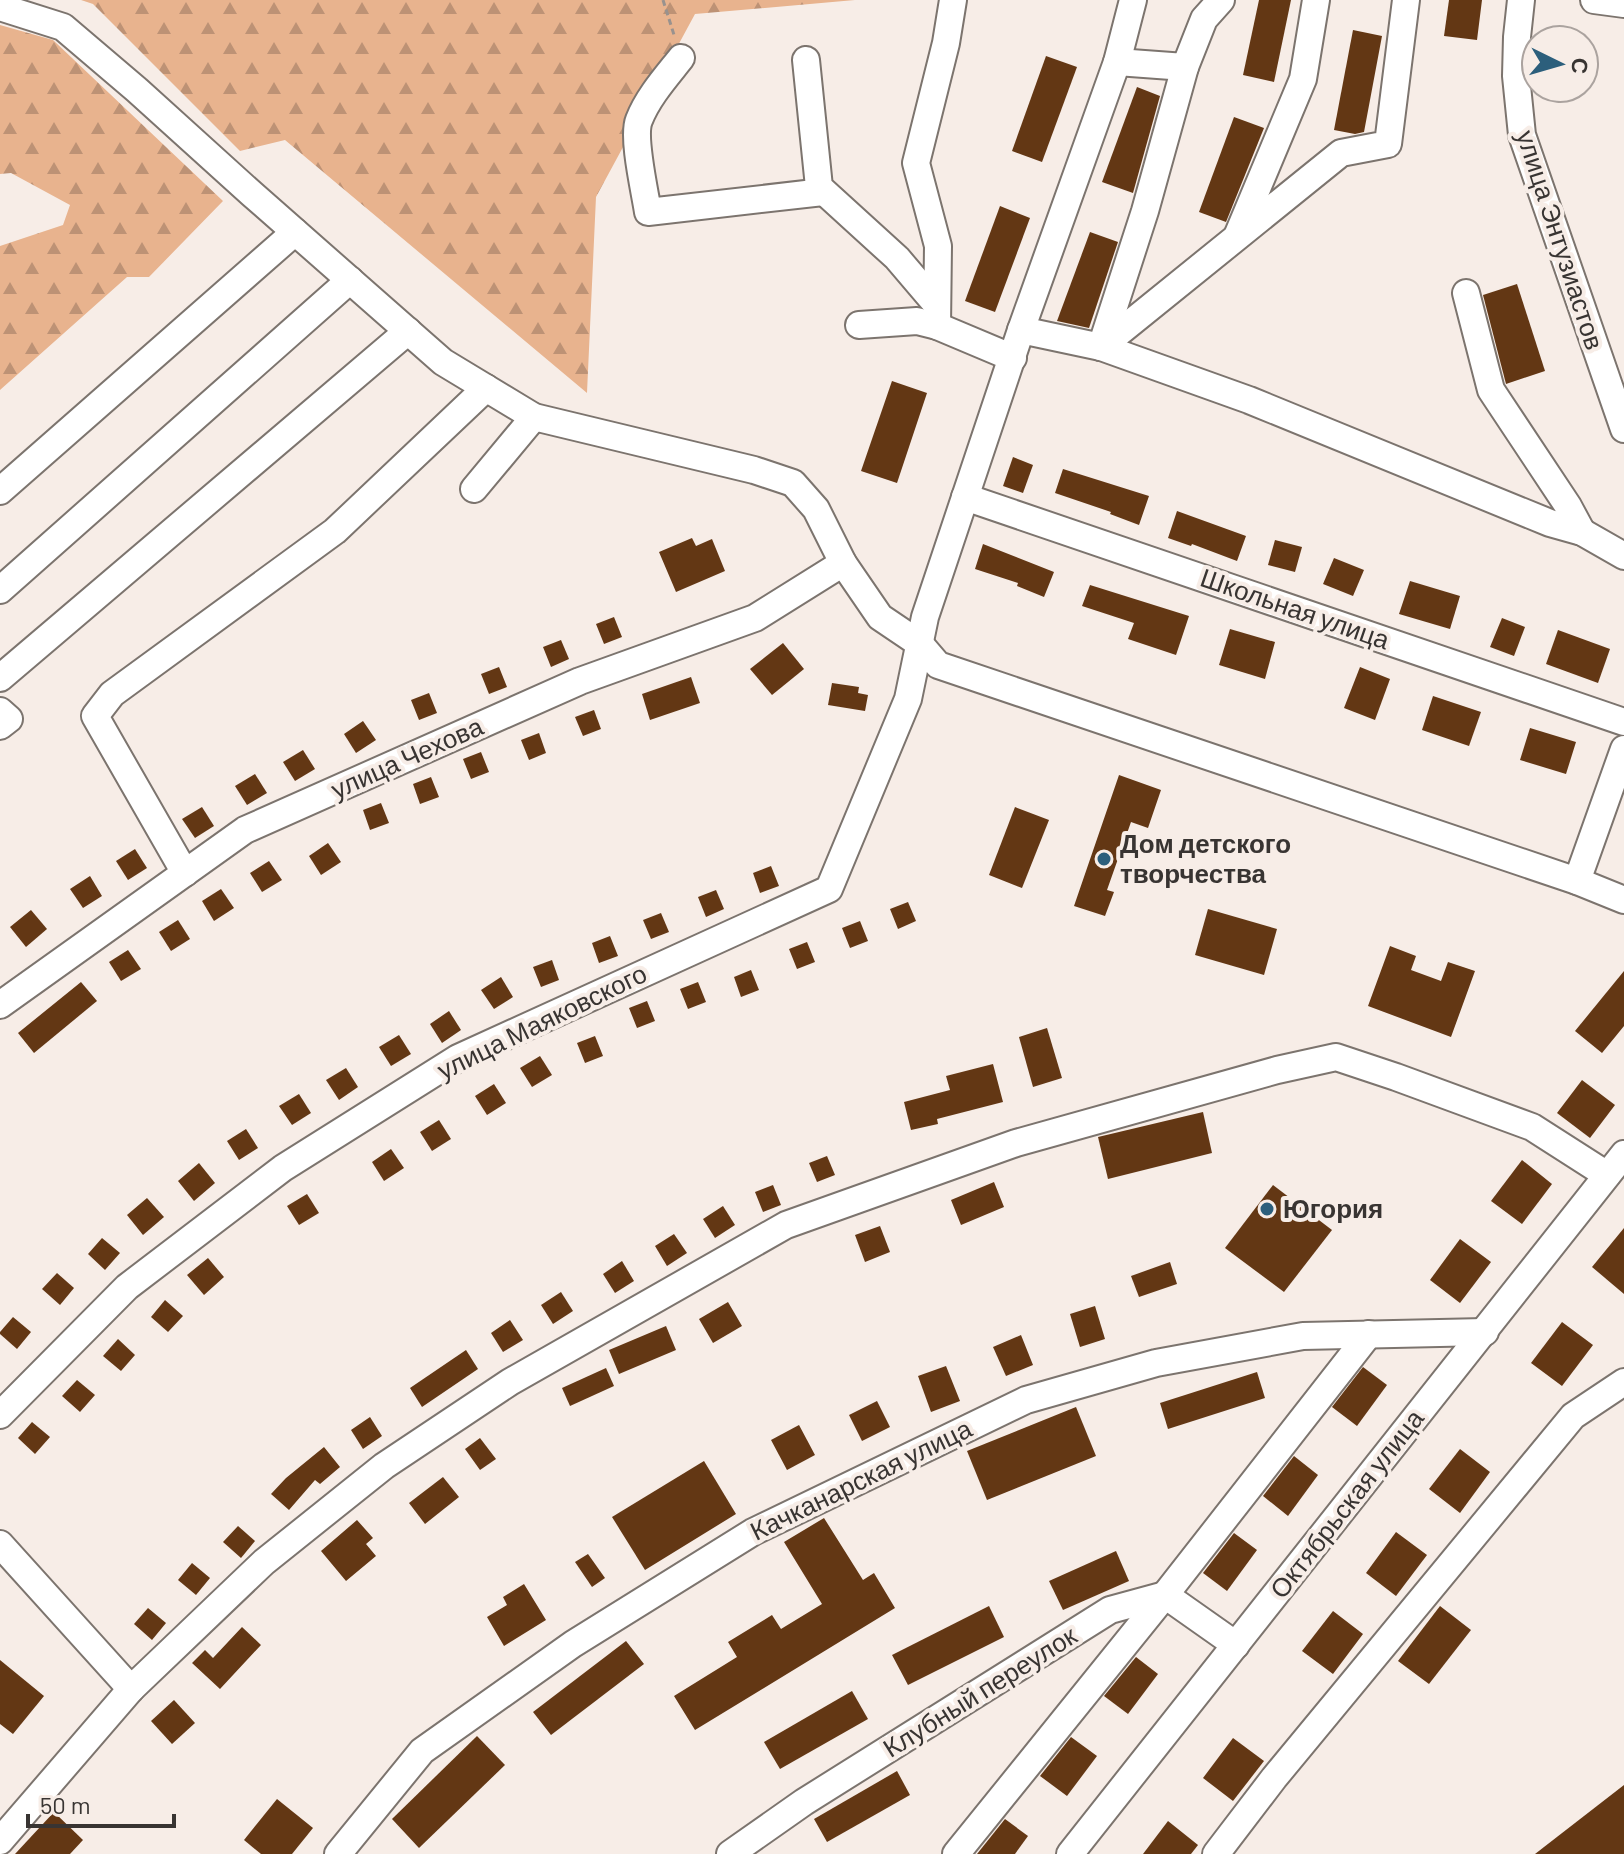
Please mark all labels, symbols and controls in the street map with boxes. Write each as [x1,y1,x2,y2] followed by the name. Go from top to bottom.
[1520,24,1600,104] north arrow
[1567,57,1595,75] text: С
[1511,126,1612,353] street label: улица Энтузиастов
[1197,561,1394,655] street label: Школьная улица
[326,709,488,804] street label: улица Чехова
[1120,827,1291,888] place label: Дом детского творчества
[1095,850,1113,868] marker: Дом детского творчества
[431,956,651,1085] street label: улица Маяковского
[1283,1192,1383,1223] place label: Югория
[1258,1200,1276,1218] marker: Югория
[1263,1402,1429,1604] street label: Октябрьская улица
[745,1411,977,1546] street label: Качканарская улица
[877,1618,1082,1763] street label: Клубный переулок
[28,1778,174,1828] scale bar
[40,1790,91,1819] text: 50 m

